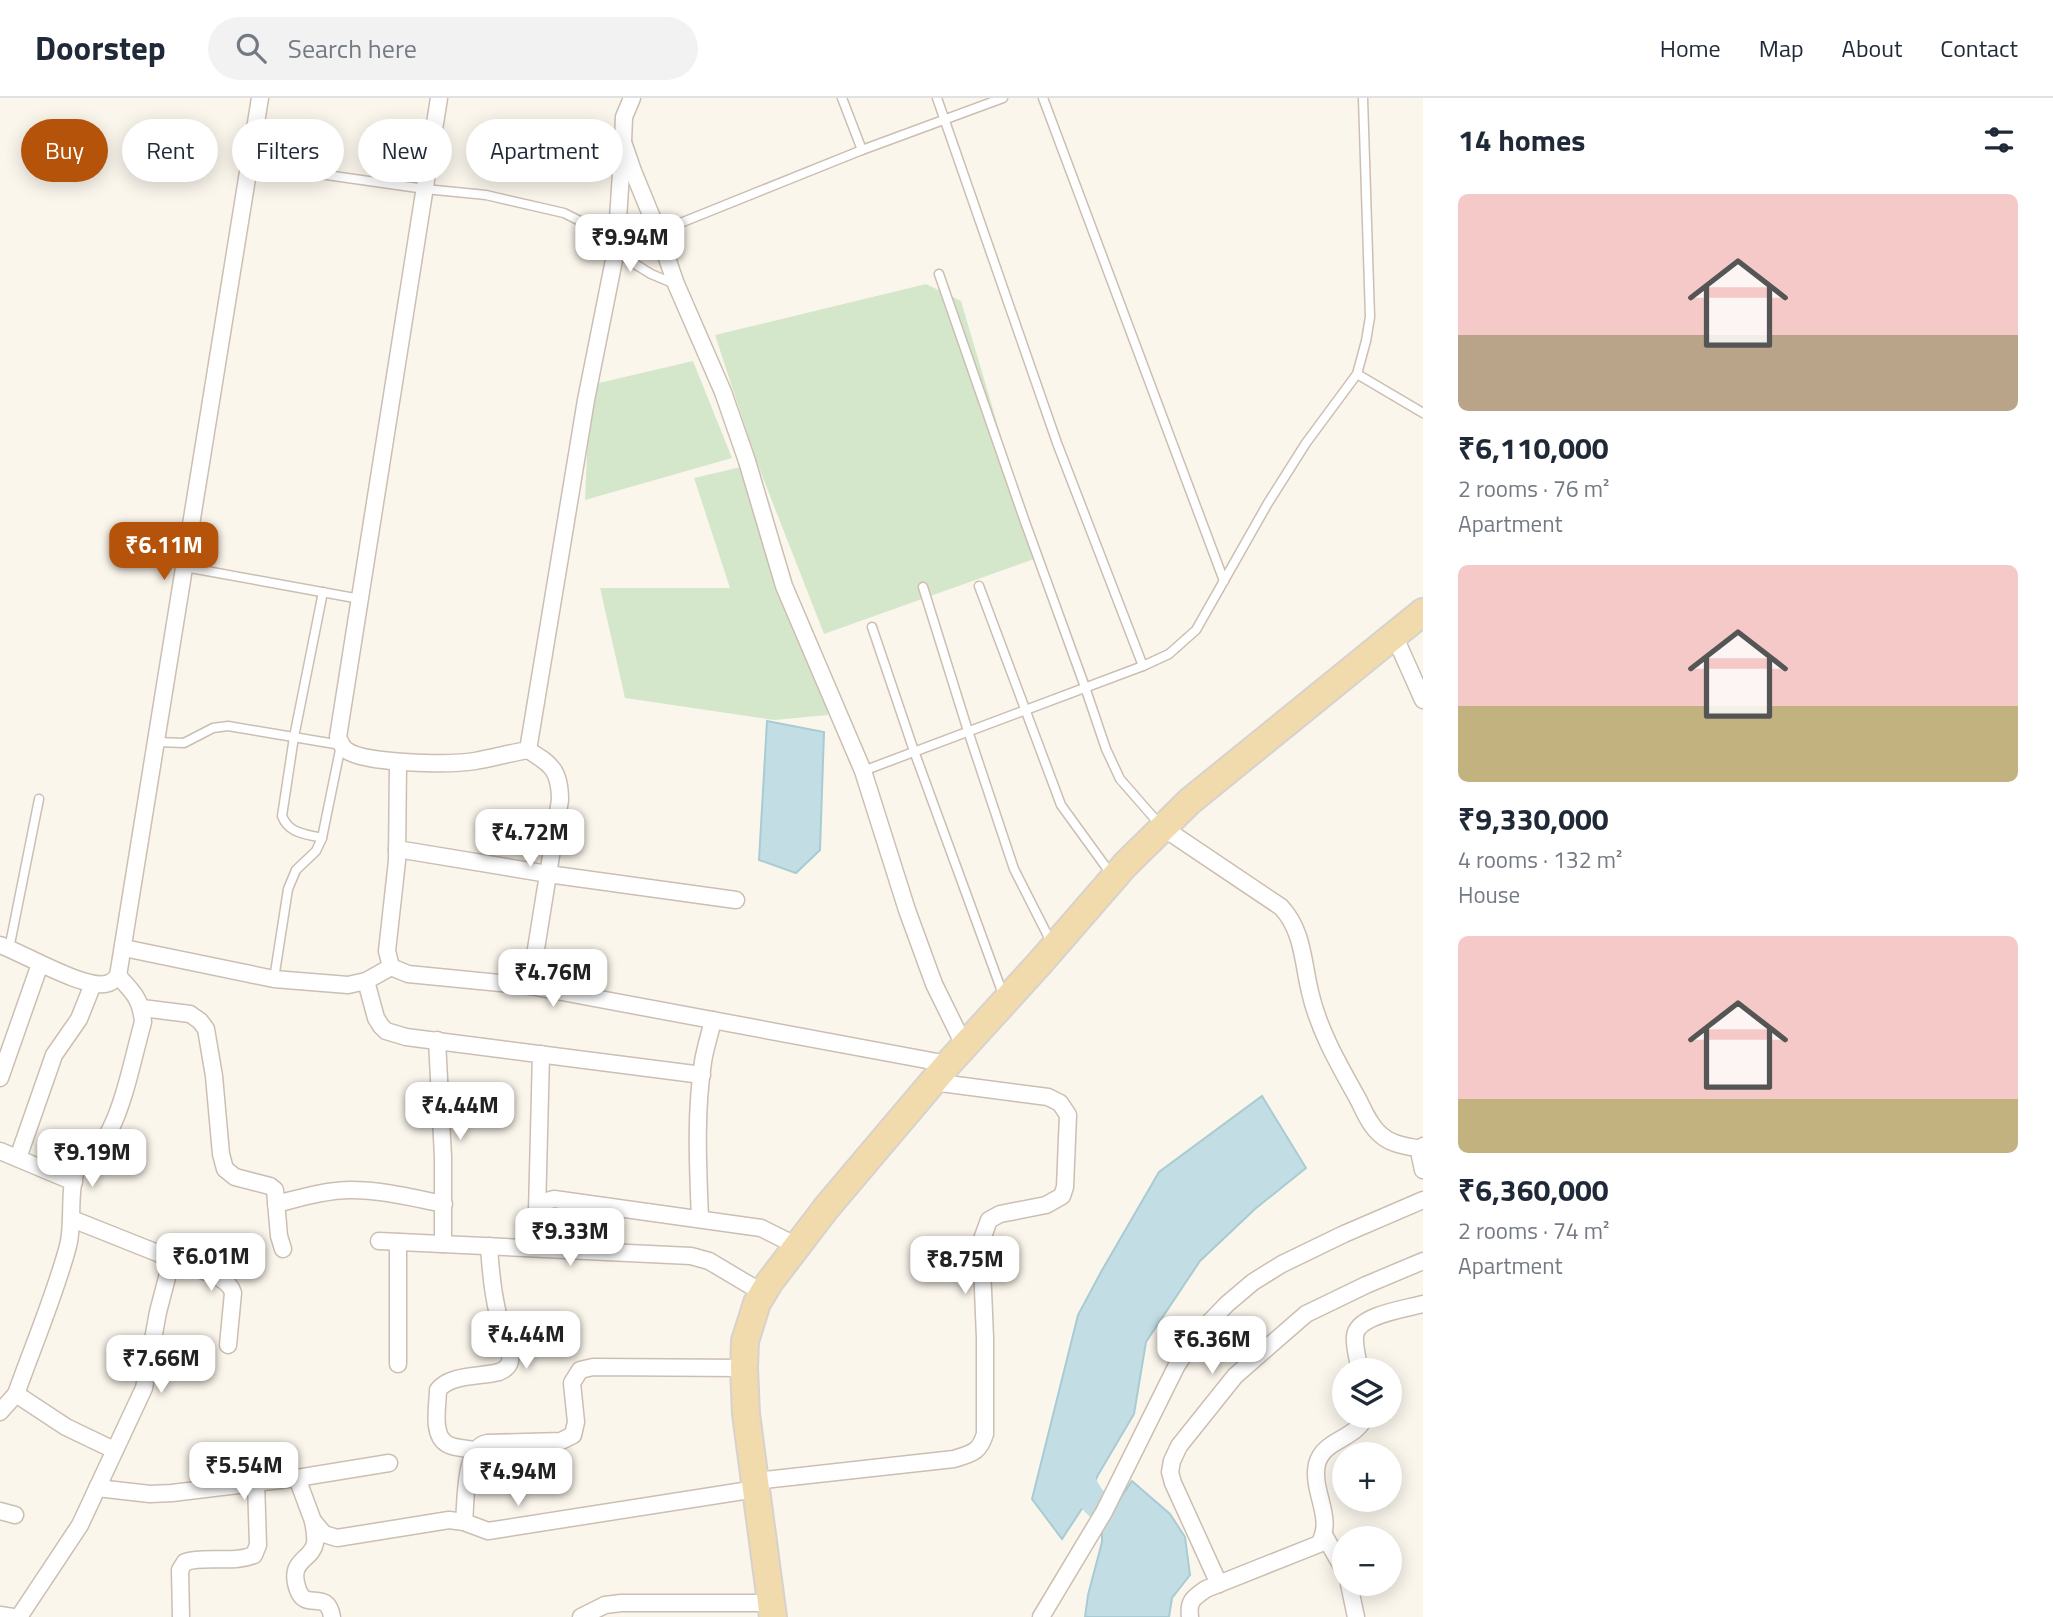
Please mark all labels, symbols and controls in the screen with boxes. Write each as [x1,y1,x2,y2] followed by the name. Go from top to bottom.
[208,17,698,80] search box
[35,23,166,73] text: Doorstep
[232,29,270,67] icon: search
[288,29,417,68] text: Search here
[1660,30,1721,66] text: Home
[1759,30,1804,66] text: Map
[1842,30,1902,66] text: About
[1940,30,2018,66] text: Contact
[1458,117,1585,163] text: 14 homes
[21,119,108,182] chip: Buy
[122,119,218,182] chip: Rent
[232,119,344,182] chip: Filters
[358,119,452,182] chip: New
[466,119,623,182] chip: Apartment
[1980,121,2018,159] icon: filters
[573,214,687,274] pin: ₹9.94M
[591,219,669,254] text: ₹9.94M
[1675,240,1801,366] icon: home
[1458,425,1609,471] text: ₹6,110,000
[1458,471,1609,506] text: 2 rooms · 76 m²
[1458,506,1563,541] text: Apartment
[107,522,221,582] pin: ₹6.11M
[125,527,203,562] text: ₹6.11M
[1675,611,1801,737] icon: home
[1458,796,1609,842] text: ₹9,330,000
[473,810,587,869] pin: ₹4.72M
[491,814,569,849] text: ₹4.72M
[1458,842,1622,877] text: 4 rooms · 132 m²
[1458,877,1520,912] text: House
[496,950,610,1009] pin: ₹4.76M
[514,954,592,989] text: ₹4.76M
[1675,982,1801,1108] icon: home
[403,1082,517,1142] pin: ₹4.44M
[421,1087,499,1122] text: ₹4.44M
[35,1130,149,1189] pin: ₹9.19M
[53,1134,131,1169] text: ₹9.19M
[1458,1167,1609,1213] text: ₹6,360,000
[513,1208,627,1268] pin: ₹9.33M
[531,1213,609,1248] text: ₹9.33M
[1458,1213,1609,1248] text: 2 rooms · 74 m²
[154,1234,268,1293] pin: ₹6.01M
[908,1236,1022,1296] pin: ₹8.75M
[172,1238,250,1273] text: ₹6.01M
[926,1241,1004,1276] text: ₹8.75M
[1458,1248,1563,1283] text: Apartment
[469,1312,583,1371] pin: ₹4.44M
[487,1316,565,1351] text: ₹4.44M
[1155,1316,1269,1376] pin: ₹6.36M
[1173,1321,1251,1356] text: ₹6.36M
[104,1336,218,1395] pin: ₹7.66M
[122,1340,200,1375] text: ₹7.66M
[1332,1358,1402,1596] map controls
[1332,1358,1402,1428] button: layers
[187,1442,301,1502] pin: ₹5.54M
[1332,1442,1402,1512] button: +
[205,1447,283,1482] text: ₹5.54M
[461,1448,575,1508] pin: ₹4.94M
[479,1453,557,1488] text: ₹4.94M
[1332,1526,1402,1596] button: −

